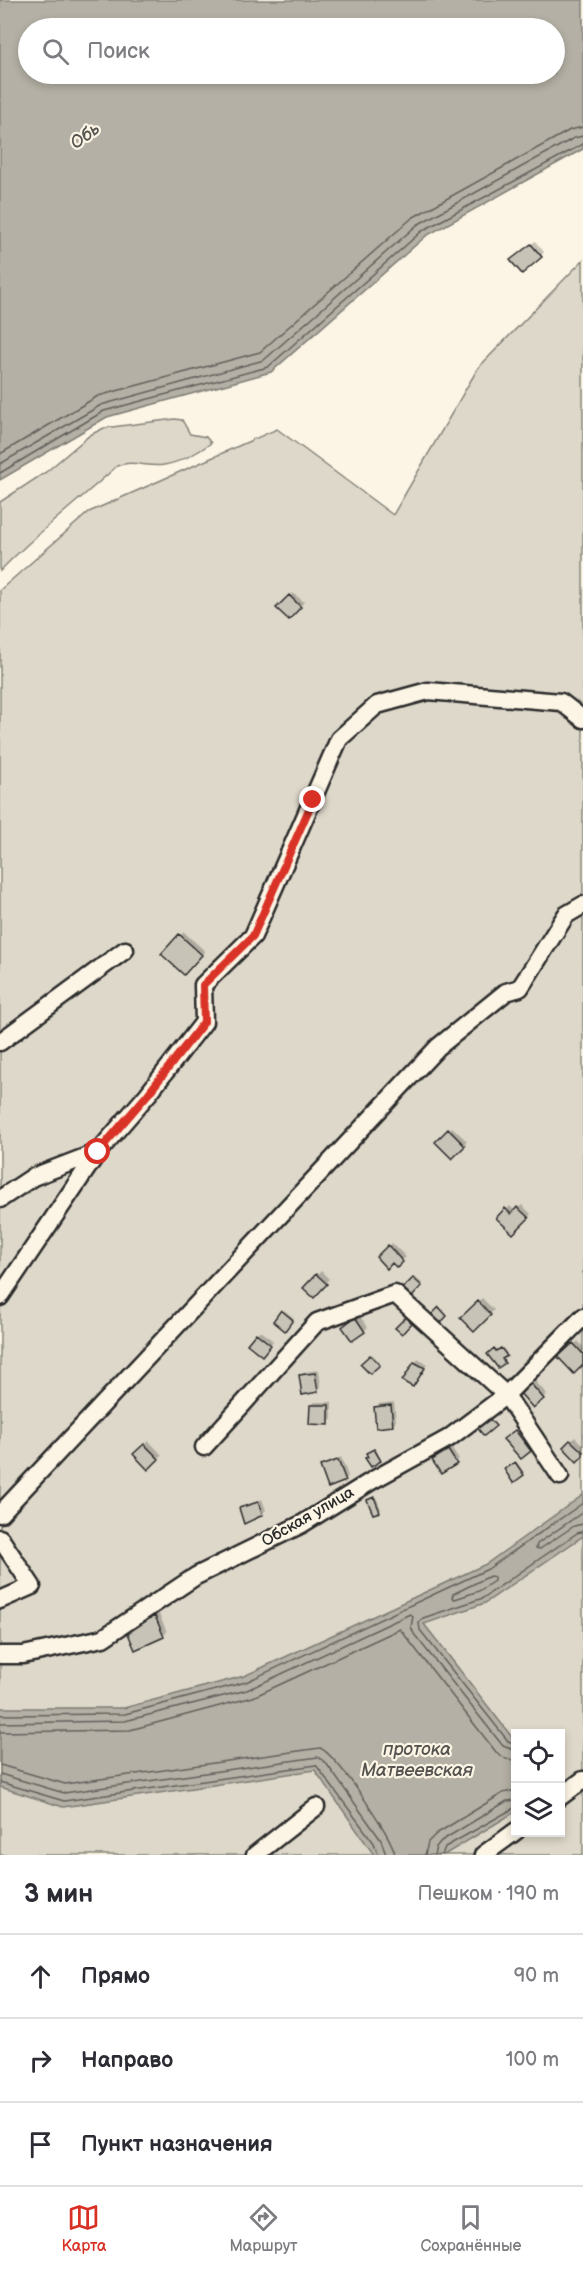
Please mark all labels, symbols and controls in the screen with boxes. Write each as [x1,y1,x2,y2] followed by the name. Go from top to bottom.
[18,18,565,84] search box
[39,35,72,68] icon: search
[87,38,150,65] text: Поиск
[66,118,104,154] water label: Обь
[299,786,325,812] route end
[84,1138,110,1164] route start
[259,1483,358,1551] street label: Обская улица
[511,1729,565,1837] map controls
[511,1729,565,1783] button: locate
[361,1739,473,1781] water label: протока Матвеевская
[511,1783,565,1837] button: layers
[24,1879,93,1910] text: 3 мин
[418,1882,559,1906] text: Пешком · 190 m
[24,1960,57,1993] icon: ahead
[81,1963,150,1990] text: Прямо
[514,1964,559,1988] text: 90 m
[24,2044,57,2077] icon: right
[81,2047,173,2074] text: Направо
[506,2048,559,2072] text: 100 m
[24,2128,57,2161] icon: arrive
[81,2131,273,2158] text: Пункт назначения
[61,2201,107,2256] tab: Карта
[229,2201,297,2256] tab: Маршрут
[420,2201,522,2256] tab: Сохранённые

